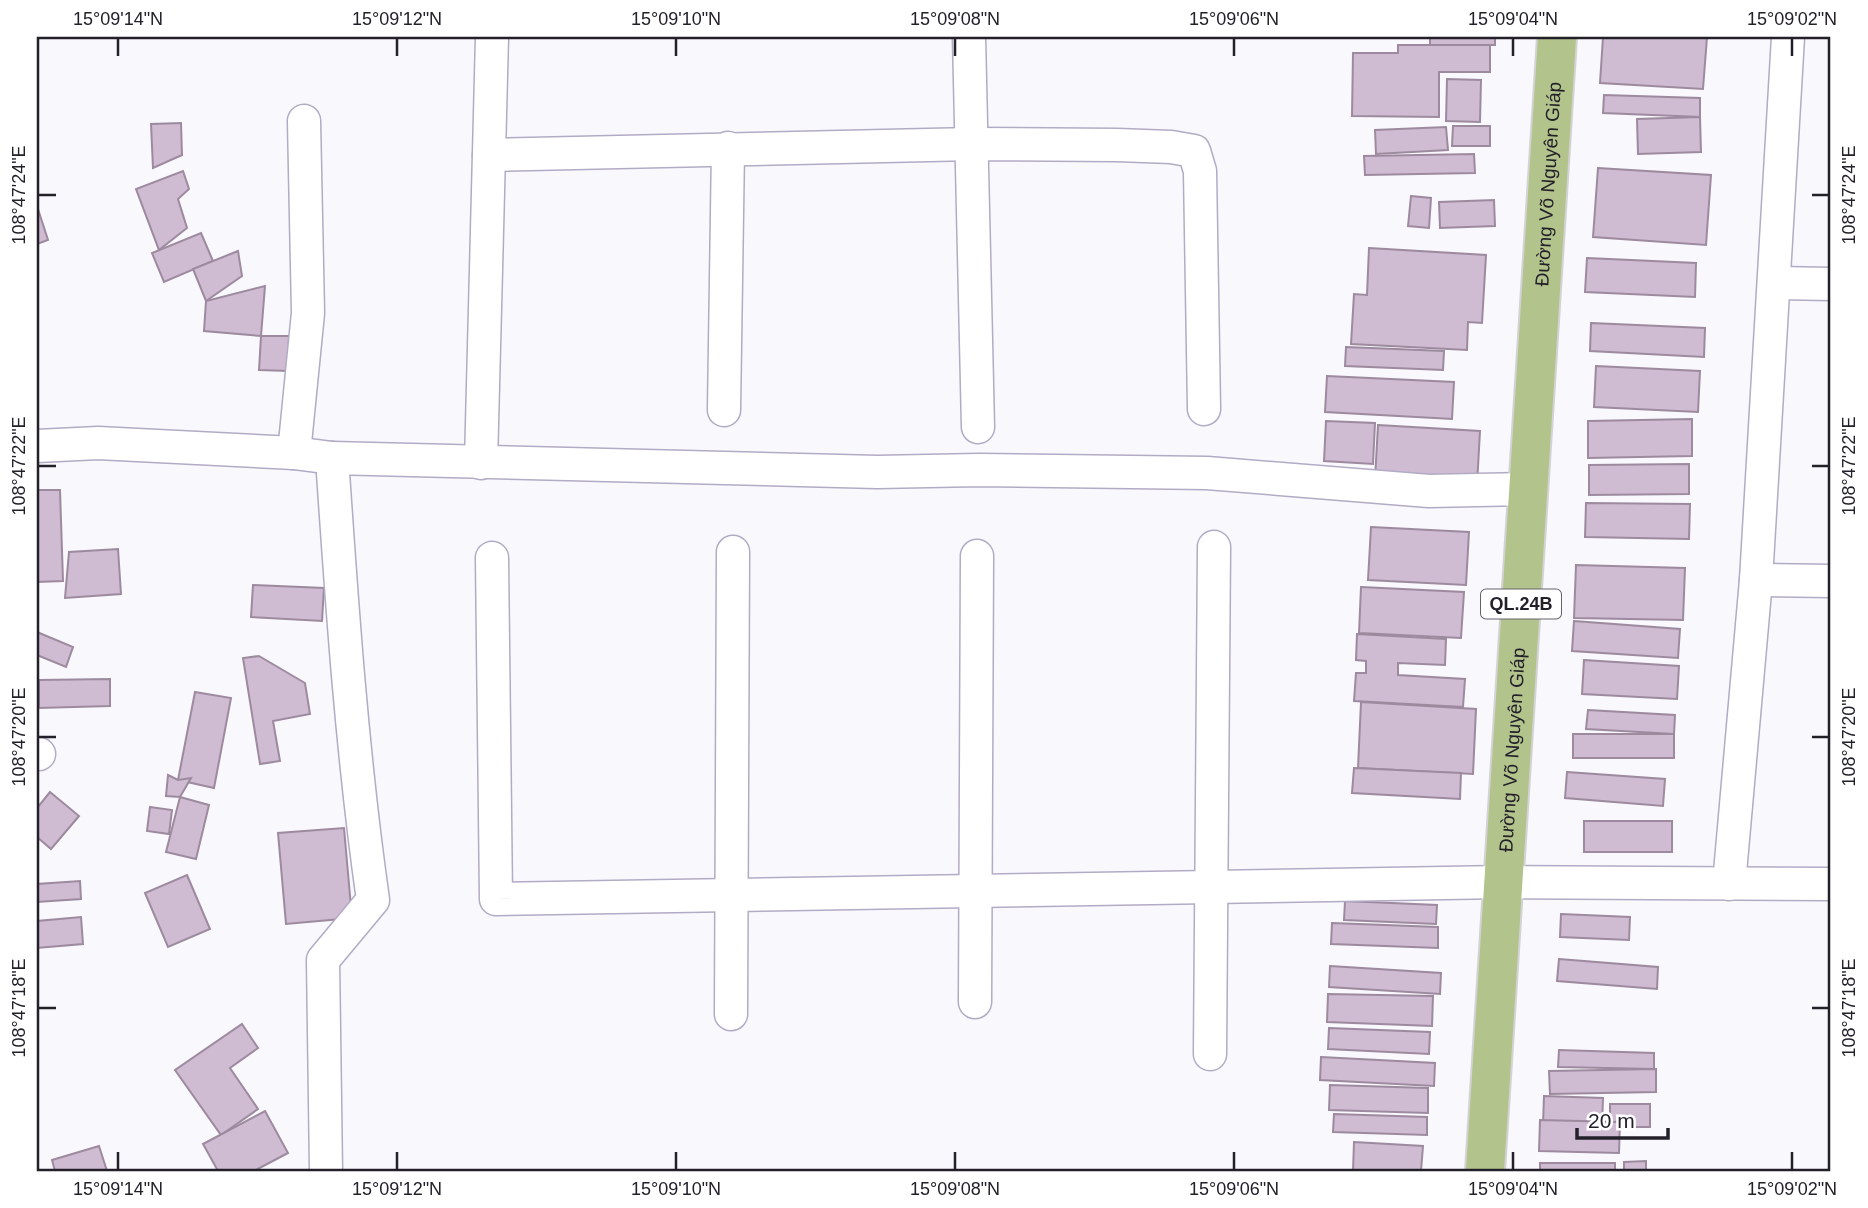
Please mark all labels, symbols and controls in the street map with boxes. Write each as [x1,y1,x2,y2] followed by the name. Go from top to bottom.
[73,9,163,29] text: 15°09'14"N
[352,9,442,29] text: 15°09'12"N
[631,9,721,29] text: 15°09'10"N
[910,9,1000,29] text: 15°09'08"N
[1189,9,1279,29] text: 15°09'06"N
[1468,9,1558,29] text: 15°09'04"N
[1747,9,1837,29] text: 15°09'02"N
[1531,81,1565,287] street label: Đường Võ Nguyên Giáp
[9,145,29,245] text: 108°47'24"E
[1839,145,1859,245] text: 108°47'24"E
[9,416,29,516] text: 108°47'22"E
[1839,416,1859,516] text: 108°47'22"E
[1481,590,1561,618] road number: QL.24B
[1495,647,1529,853] street label: Đường Võ Nguyên Giáp
[9,687,29,787] text: 108°47'20"E
[1839,687,1859,787] text: 108°47'20"E
[9,958,29,1058] text: 108°47'18"E
[1839,958,1859,1058] text: 108°47'18"E
[1577,1096,1668,1140] scale bar
[1588,1109,1635,1132] text: 20 m
[73,1179,163,1199] text: 15°09'14"N
[352,1179,442,1199] text: 15°09'12"N
[631,1179,721,1199] text: 15°09'10"N
[910,1179,1000,1199] text: 15°09'08"N
[1189,1179,1279,1199] text: 15°09'06"N
[1468,1179,1558,1199] text: 15°09'04"N
[1747,1179,1837,1199] text: 15°09'02"N

